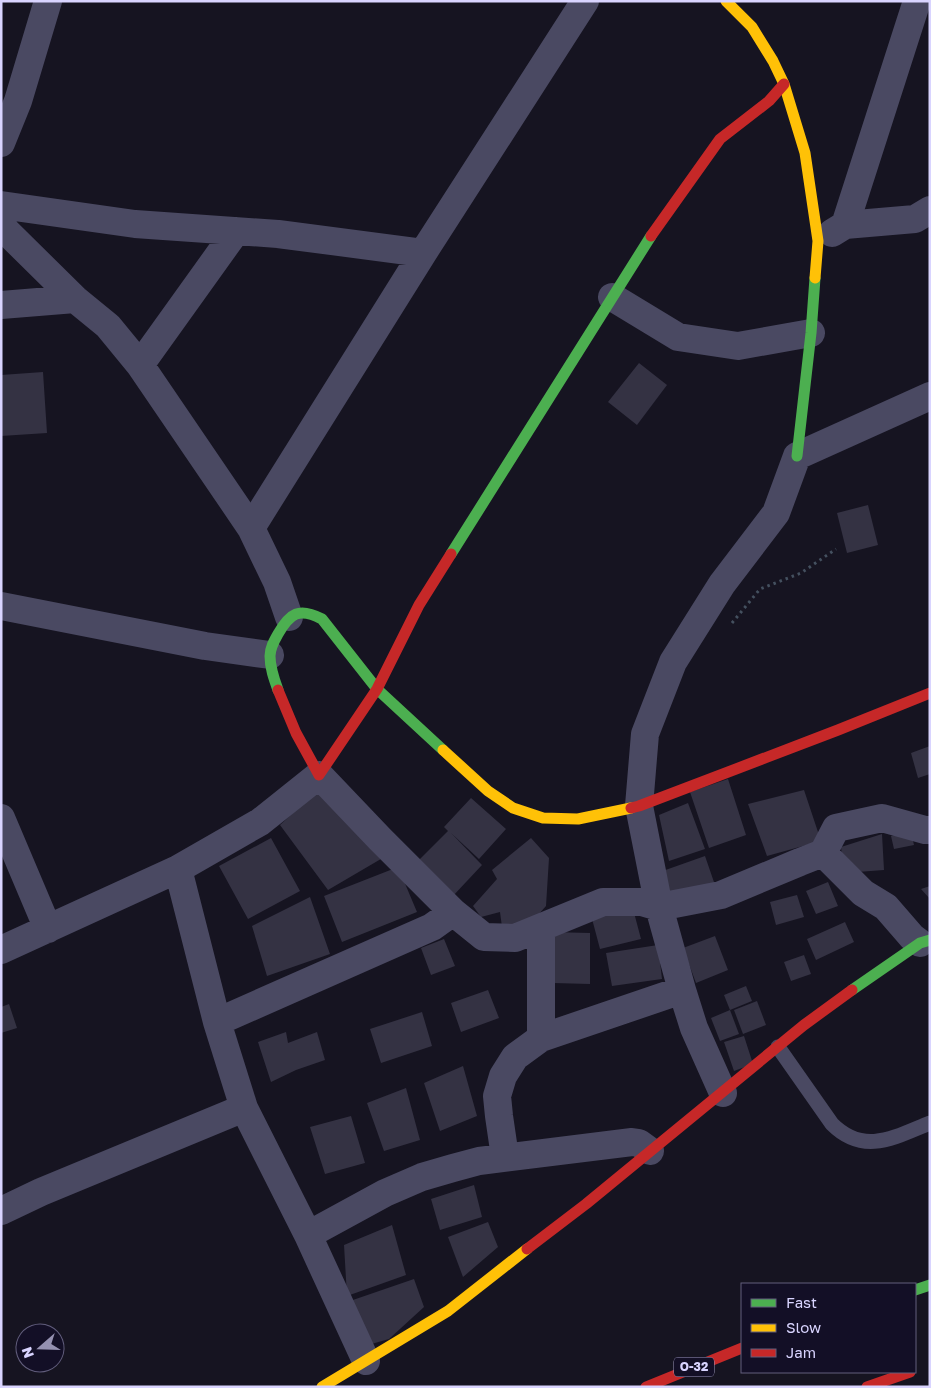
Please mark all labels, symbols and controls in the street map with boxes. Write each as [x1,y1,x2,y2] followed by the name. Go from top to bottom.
[741,1283,916,1373] legend
[786,1293,817,1311] text: Fast
[786,1318,821,1336] text: Slow
[15,1323,65,1373] north arrow
[786,1343,816,1361] text: Jam
[18,1345,37,1361] text: N
[674,1358,714,1376] road number: O-32

